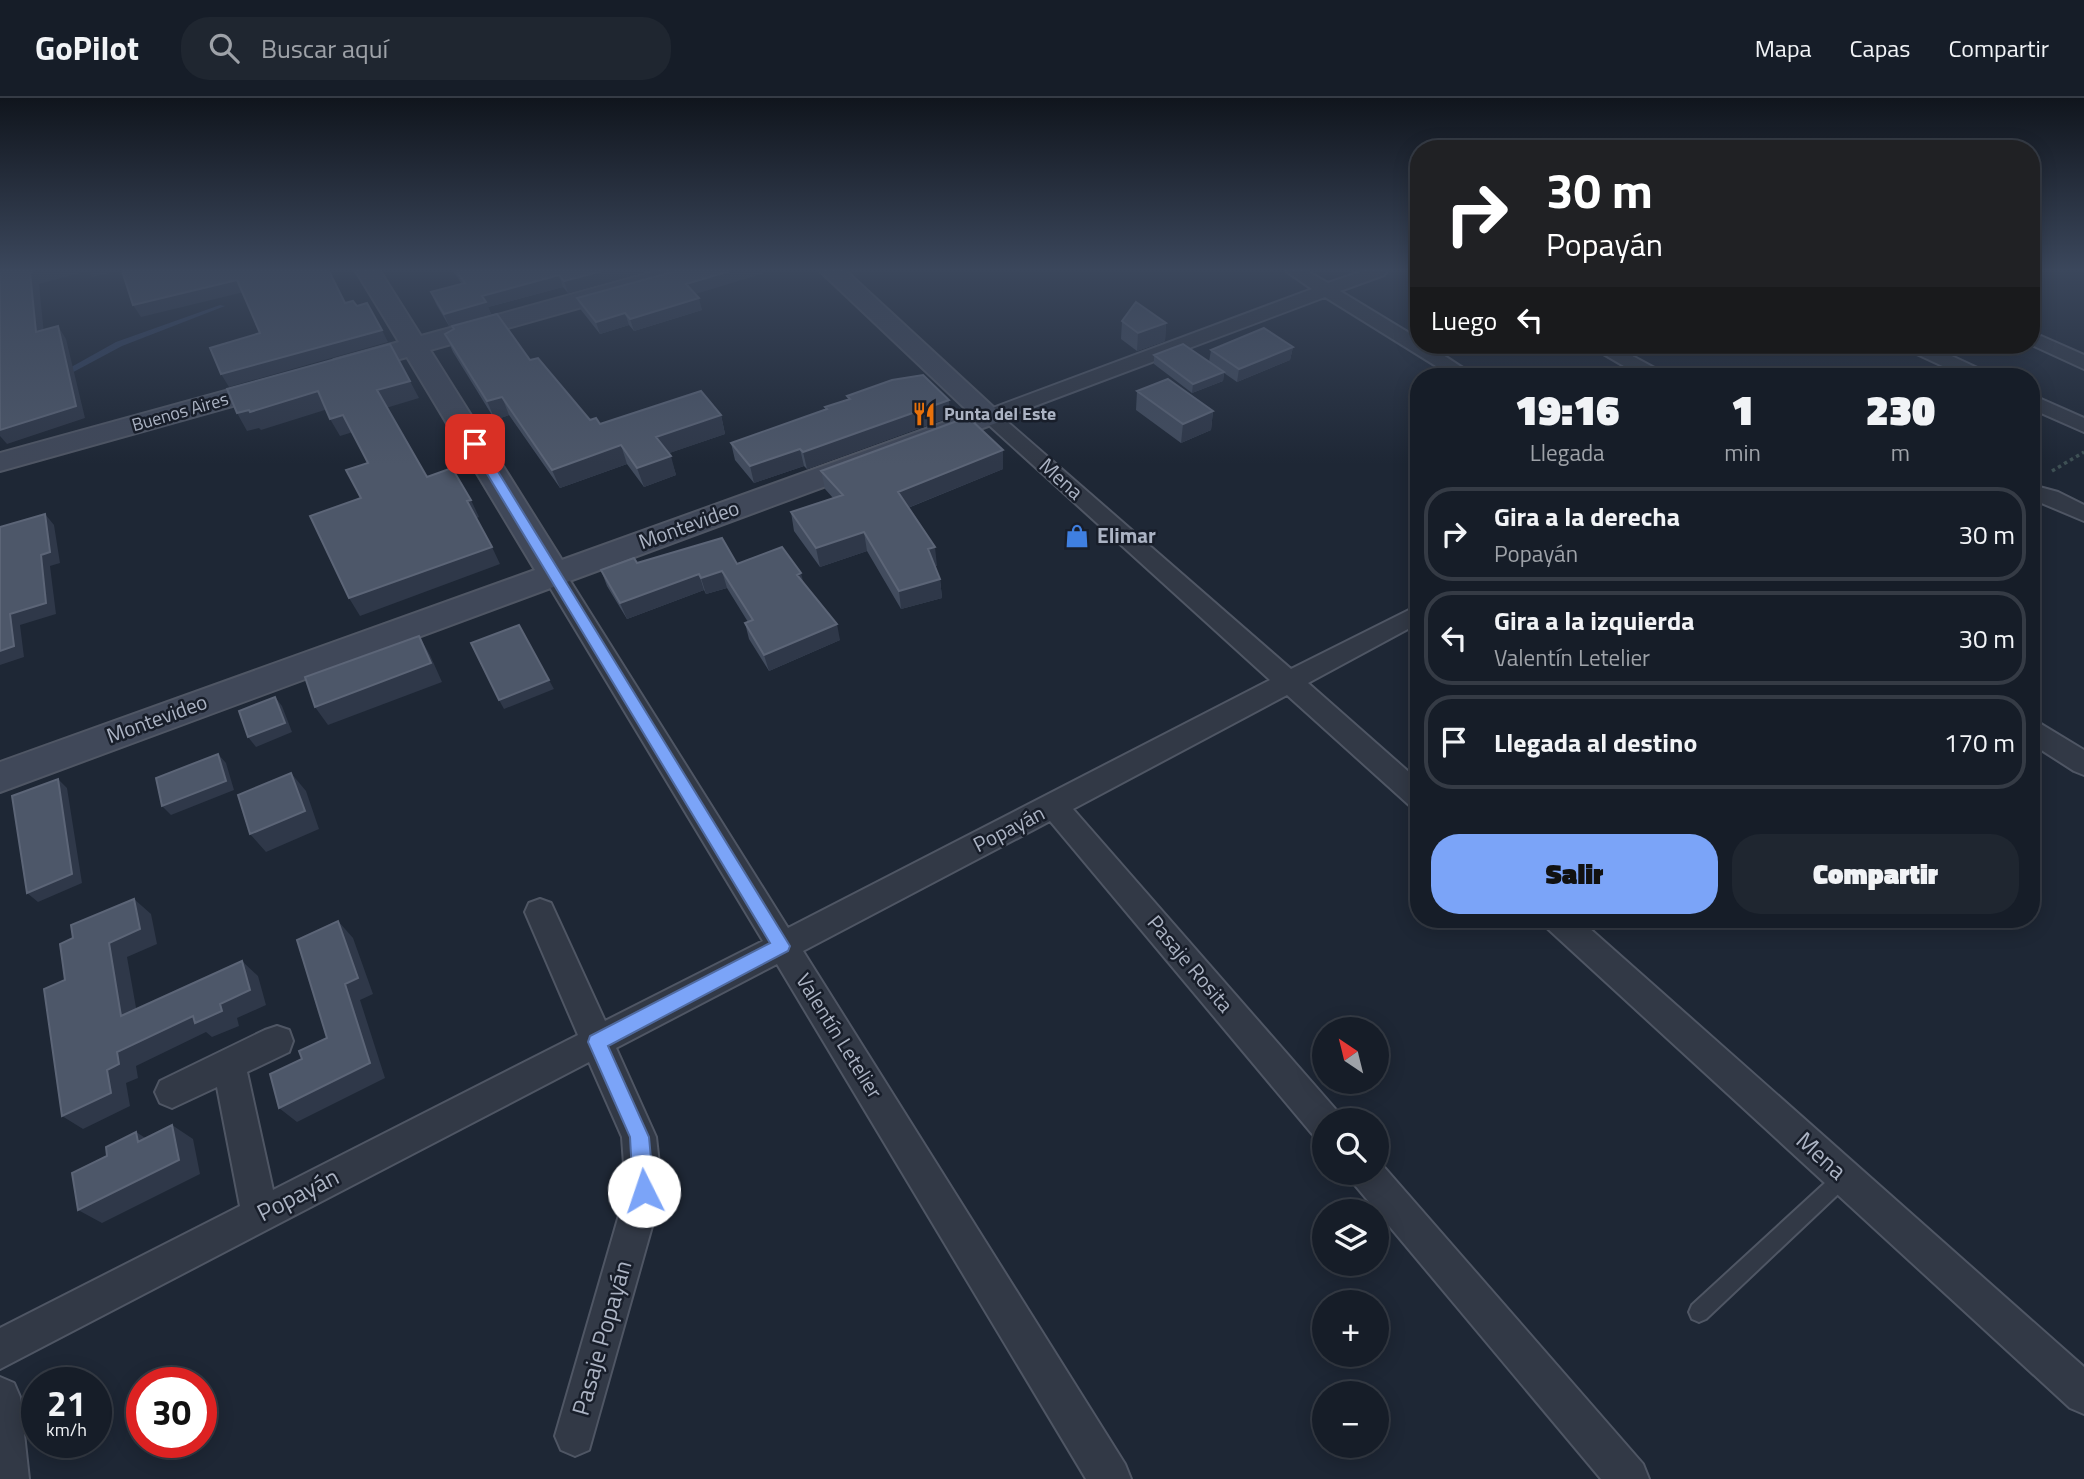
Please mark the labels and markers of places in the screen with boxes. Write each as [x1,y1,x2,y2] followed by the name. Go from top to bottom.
[910,400,938,428] restaurant icon: Punta del Este
[944,400,1056,427] place label: Punta del Este
[445,414,505,474] pin
[1097,519,1156,551] place label: Elimar
[1063,522,1091,550] shop icon: Elimar

